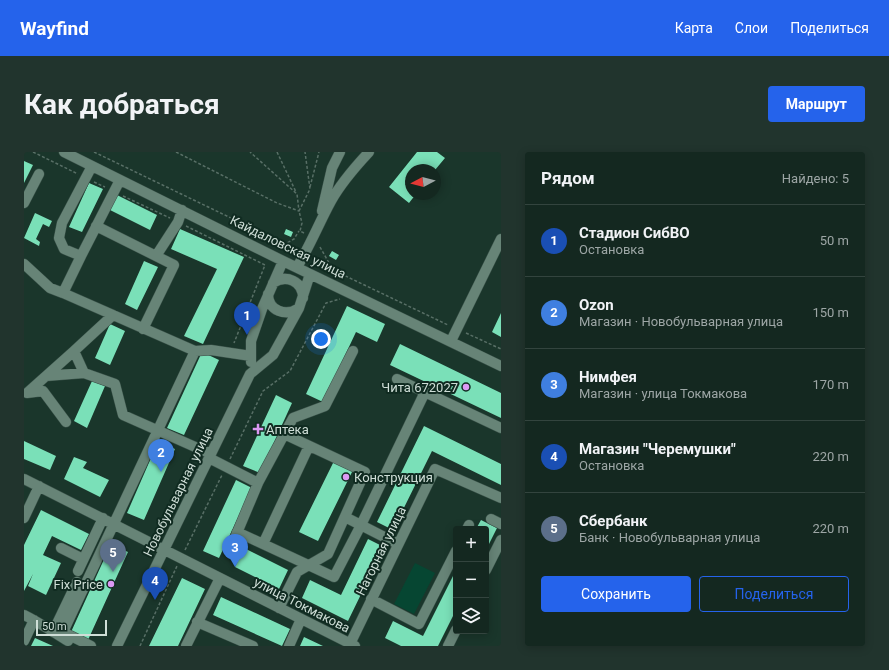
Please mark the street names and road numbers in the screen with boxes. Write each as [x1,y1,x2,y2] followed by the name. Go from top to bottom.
[228,212,348,282] street label: Кайдаловская улица
[140,425,216,559] street label: Новобульварная улица
[353,504,409,598] street label: Нагорная улица
[251,574,353,636] street label: улица Токмакова

